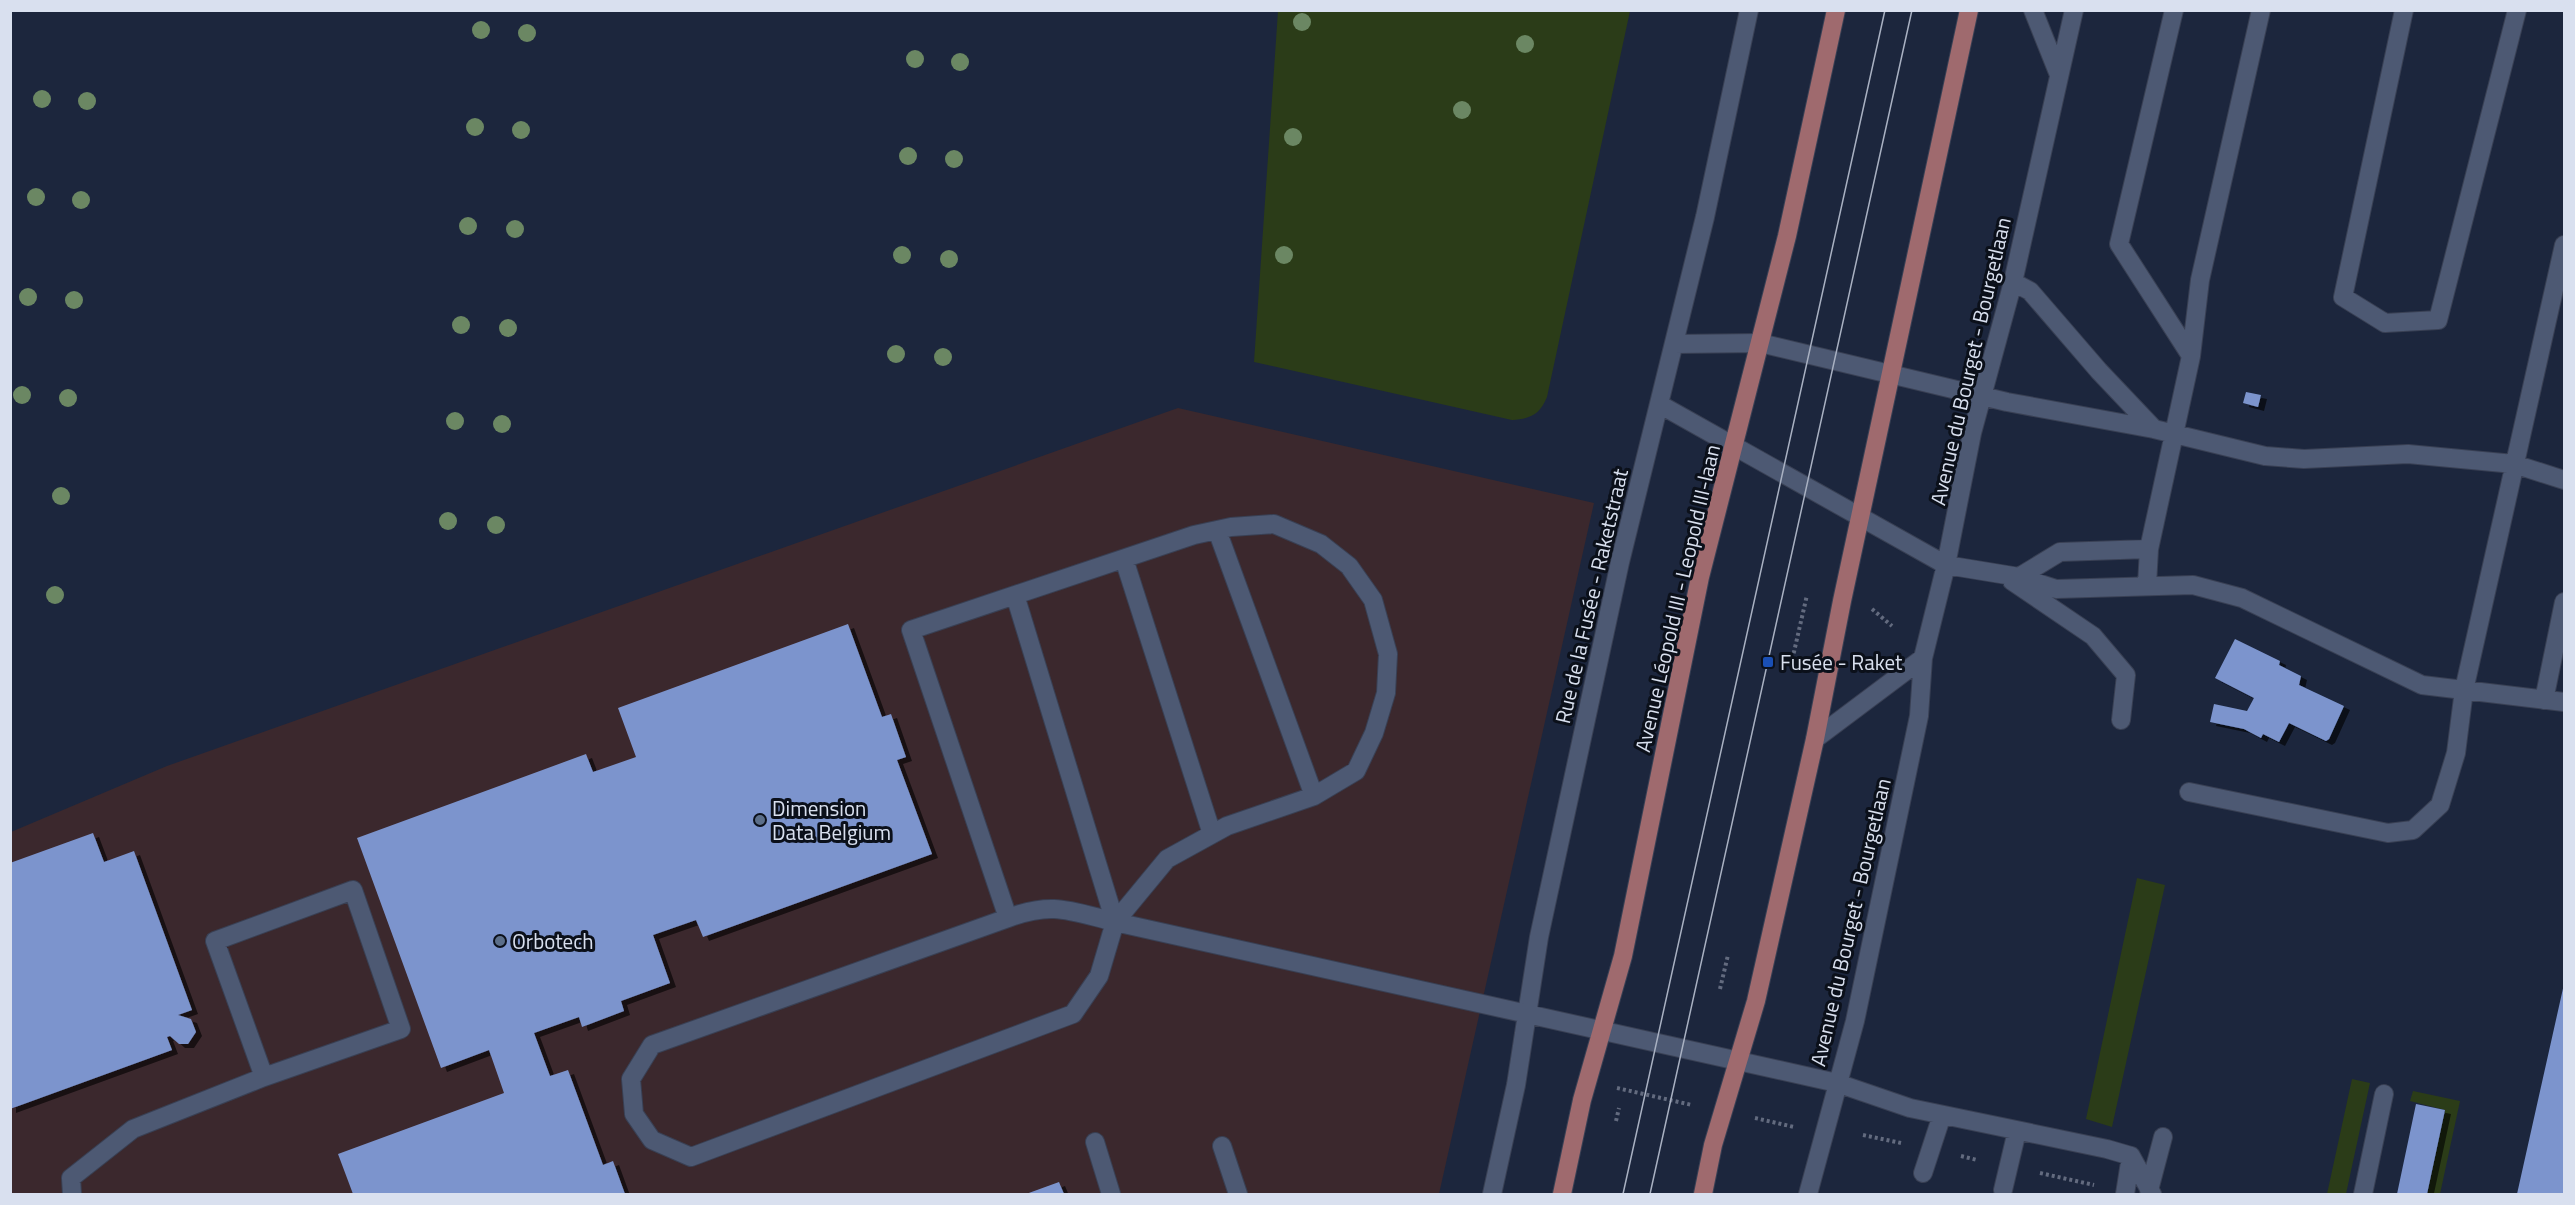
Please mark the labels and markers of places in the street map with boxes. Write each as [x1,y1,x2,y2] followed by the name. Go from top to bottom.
[1780,646,1903,678] place label: Fusée - Raket
[1761,655,1775,669] marker: Fusée - Raket
[772,792,891,848] place label: Dimension Data Belgium
[753,813,767,827] marker: Dimension Data Belgium
[512,925,594,957] place label: Orbotech
[493,934,507,948] marker: Orbotech

